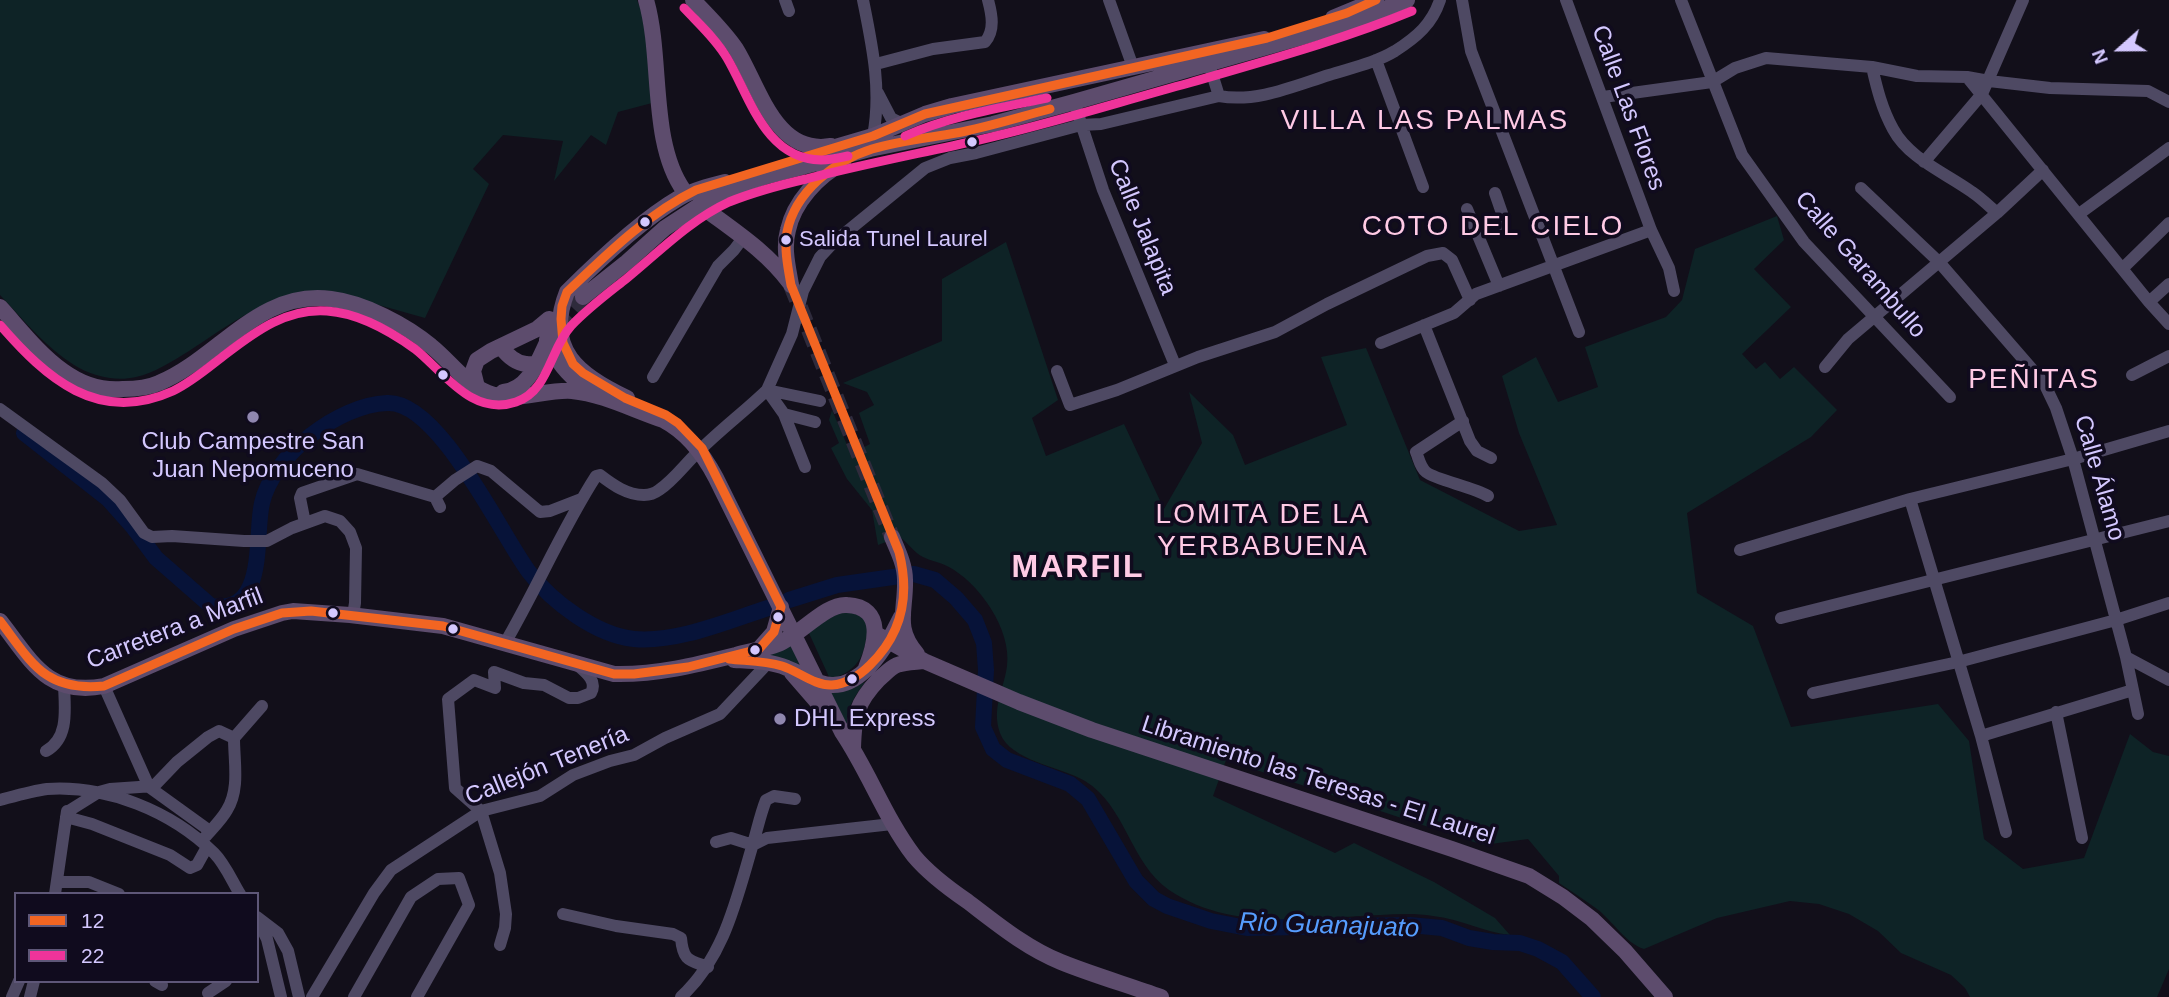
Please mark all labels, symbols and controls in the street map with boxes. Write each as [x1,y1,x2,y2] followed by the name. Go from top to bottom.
[2085,14,2155,84] north arrow
[1585,22,1671,194] street label: Calle Las Flores
[2088,47,2112,67] text: N
[1283,104,1567,138] district label: VILLA LAS PALMAS
[965,135,979,149] unlabelled marker
[1102,155,1182,299] street label: Calle Jalapita
[1788,186,1932,344] street label: Calle Garambullo
[1364,210,1622,244] district label: COTO DEL CIELO
[638,215,652,229] unlabelled marker
[799,227,988,253] place label: Salida Tunel Laurel
[779,233,793,247] marker: Salida Tunel Laurel
[1969,363,2099,397] district label: PEÑITAS
[436,368,450,382] unlabelled marker
[245,409,261,425] marker: Club Campestre San Juan Nepomuceno
[2067,412,2131,544] street label: Calle Álamo
[142,428,364,484] place label: Club Campestre San Juan Nepomuceno
[1157,498,1369,564] district label: LOMITA DE LA YERBABUENA
[1012,549,1144,587] district label: MARFIL
[83,582,267,676] street label: Carretera a Marfil
[326,606,340,620] unlabelled marker
[771,610,785,624] unlabelled marker
[446,622,460,636] unlabelled marker
[748,643,762,657] unlabelled marker
[845,672,859,686] unlabelled marker
[794,705,935,733] place label: DHL Express
[1138,710,1498,852] street label: Libramiento las Teresas - El Laurel
[772,711,788,727] marker: DHL Express
[461,720,633,812] street label: Callejón Tenería
[14,892,259,983] legend
[1238,907,1420,945] water label: Rio Guanajuato
[81,909,104,932] text: 12
[81,944,104,967] text: 22

